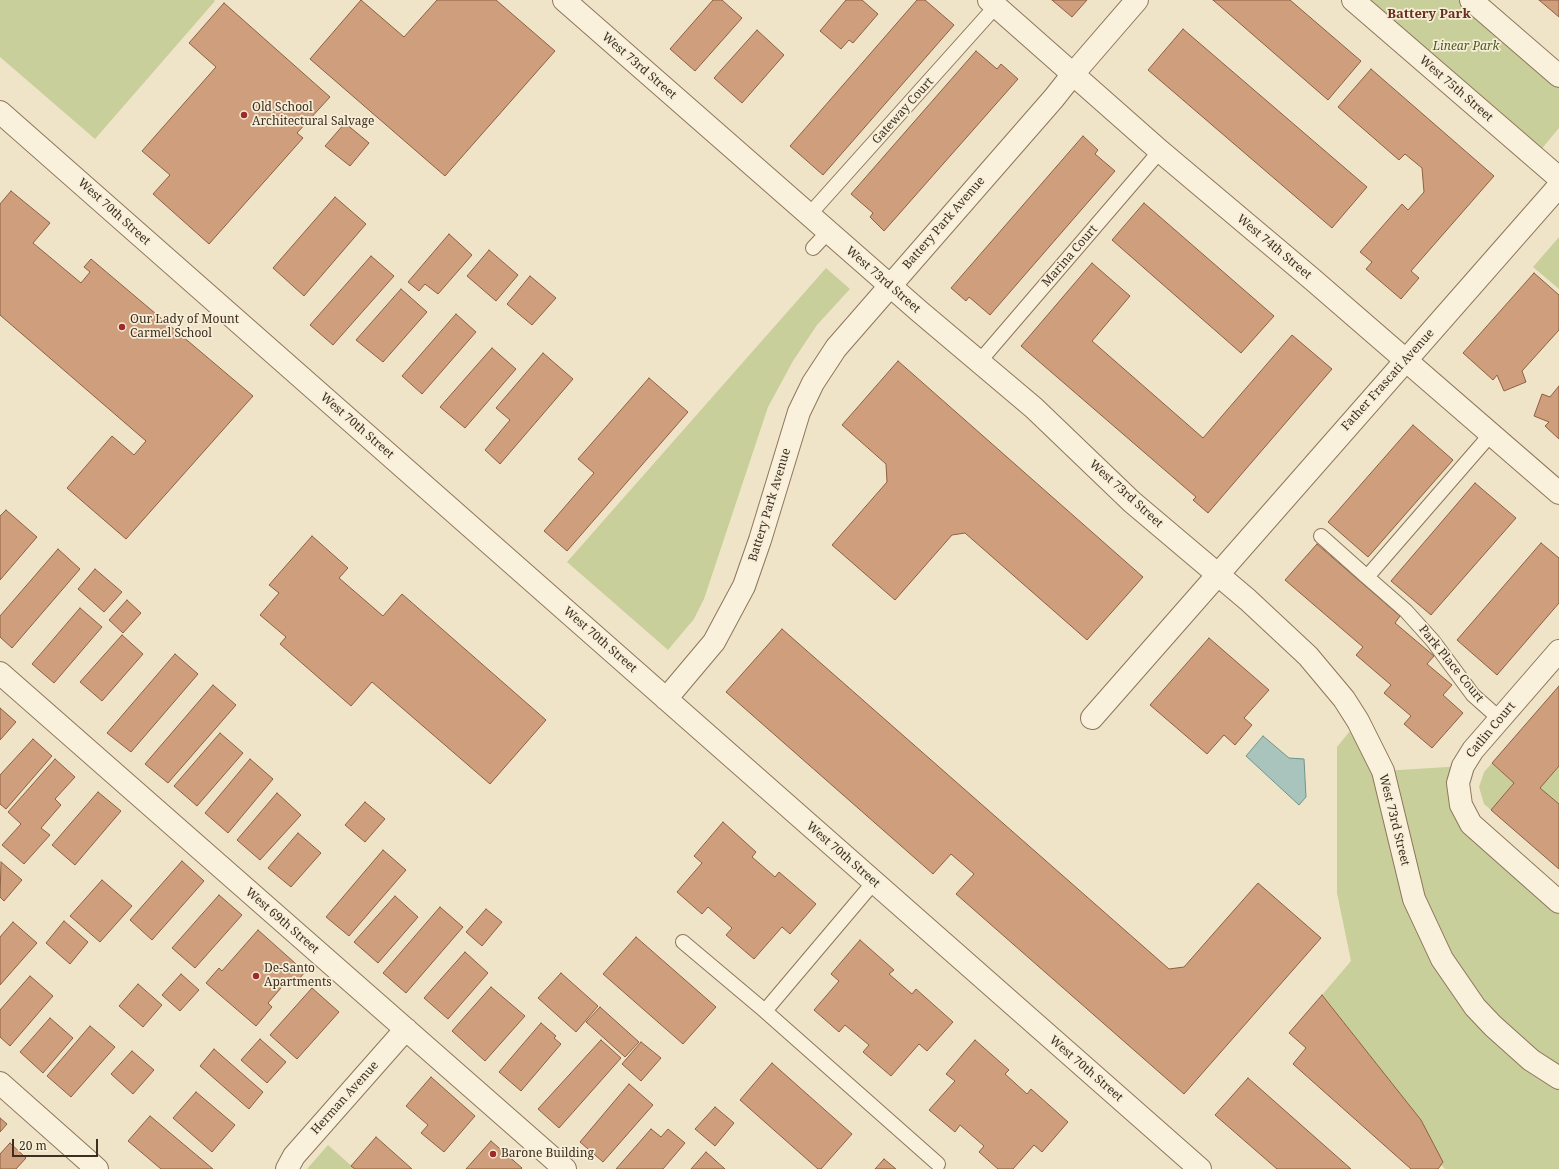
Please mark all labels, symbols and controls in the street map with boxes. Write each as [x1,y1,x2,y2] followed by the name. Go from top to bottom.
[1387,6,1471,22] district label: Battery Park
[599,30,679,102] street label: West 73rd Street
[1433,40,1499,54] park label: Linear Park
[1416,53,1496,125] street label: West 75th Street
[869,75,937,147] street label: Gateway Court
[252,101,374,129] place label: Old School Architectural Salvage
[239,110,249,120] marker: Old School Architectural Salvage
[900,174,988,272] street label: Battery Park Avenue
[75,176,153,248] street label: West 70th Street
[1234,212,1314,282] street label: West 74th Street
[1039,222,1101,290] street label: Marina Court
[843,244,923,316] street label: West 73rd Street
[130,313,239,341] place label: Our Lady of Mount Carmel School
[117,322,127,332] marker: Our Lady of Mount Carmel School
[1339,326,1437,434] street label: Father Frascati Avenue
[317,390,397,462] street label: West 70th Street
[746,447,794,563] street label: Battery Park Avenue
[1086,457,1166,531] street label: West 73rd Street
[560,604,640,676] street label: West 70th Street
[1416,623,1486,705] street label: Park Place Court
[1463,699,1519,761] street label: Catlin Court
[1376,773,1412,867] street label: West 73rd Street
[803,819,883,891] street label: West 70th Street
[242,885,322,957] street label: West 69th Street
[264,962,332,990] place label: De-Santo Apartments
[251,971,261,981] marker: De-Santo Apartments
[1046,1033,1126,1105] street label: West 70th Street
[308,1058,382,1138] street label: Herman Avenue
[14,1131,100,1157] scale bar
[19,1137,47,1154] text: 20 m
[501,1147,594,1161] place label: Barone Building
[488,1149,498,1159] marker: Barone Building

